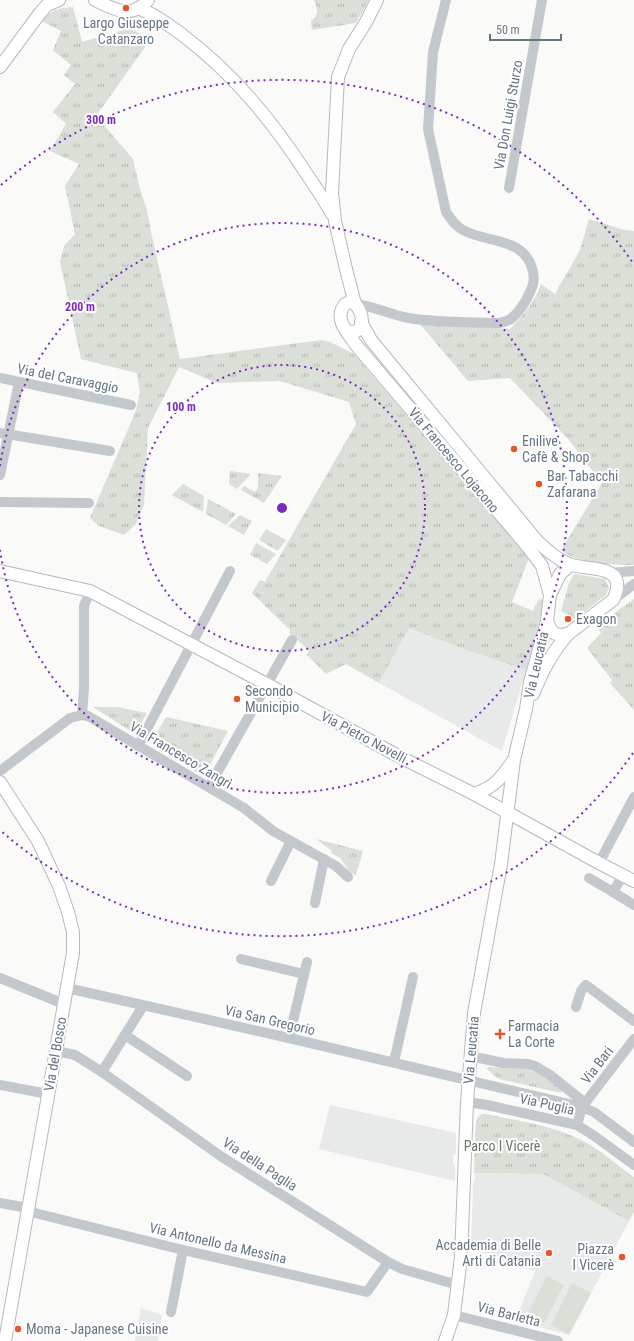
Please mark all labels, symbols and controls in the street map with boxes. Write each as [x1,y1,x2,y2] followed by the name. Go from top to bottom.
[121,3,131,13] marker: Largo Giuseppe Catanzaro
[83,15,170,47] place label: Largo Giuseppe Catanzaro
[490,16,561,42] scale bar
[496,23,520,37] text: 50 m
[490,59,526,171] street label: Via Don Luigi Sturzo
[86,113,116,127] text: 300 m
[65,300,95,314] text: 200 m
[16,360,120,396] street label: Via del Caravaggio
[166,400,196,414] text: 100 m
[405,404,503,516] street label: Via Francesco Lojacono
[522,433,590,465] place label: Enilive Cafè & Shop
[509,444,519,454] marker: Enilive Cafè & Shop
[547,468,618,500] place label: Bar Tabacchi Zafarana
[534,479,544,489] marker: Bar Tabacchi Zafarana
[275,501,289,515] centre of rings
[576,611,617,627] place label: Exagon
[563,614,573,624] marker: Exagon
[521,630,551,700] street label: Via Leucatia
[245,683,299,715] place label: Secondo Municipio
[232,694,242,704] marker: Secondo Municipio
[318,708,410,766] street label: Via Pietro Novelli
[127,718,235,792] street label: Via Francesco Zangrì
[223,1002,317,1038] street label: Via San Gregorio
[41,1015,69,1093] street label: Via del Bosco
[460,1015,482,1085] street label: Via Leucatia
[508,1018,559,1050] place label: Farmacia La Corte
[495,1029,505,1039] marker: Farmacia La Corte
[578,1043,616,1087] street label: Via Bari
[518,1090,576,1118] street label: Via Puglia
[220,1134,300,1194] street label: Via della Paglia
[464,1138,541,1154] park label: Parco I Vicerè
[148,1219,288,1267] street label: Via Antonello da Messina
[436,1237,541,1269] place label: Accademia di Belle Arti di Catania
[572,1241,614,1273] place label: Piazza I Vicerè
[544,1248,554,1258] marker: Accademia di Belle Arti di Catania
[617,1252,627,1262] marker: Piazza I Vicerè
[476,1298,542,1330] street label: Via Barletta
[26,1321,169,1337] place label: Moma - Japanese Cuisine
[13,1324,23,1334] marker: Moma - Japanese Cuisine

